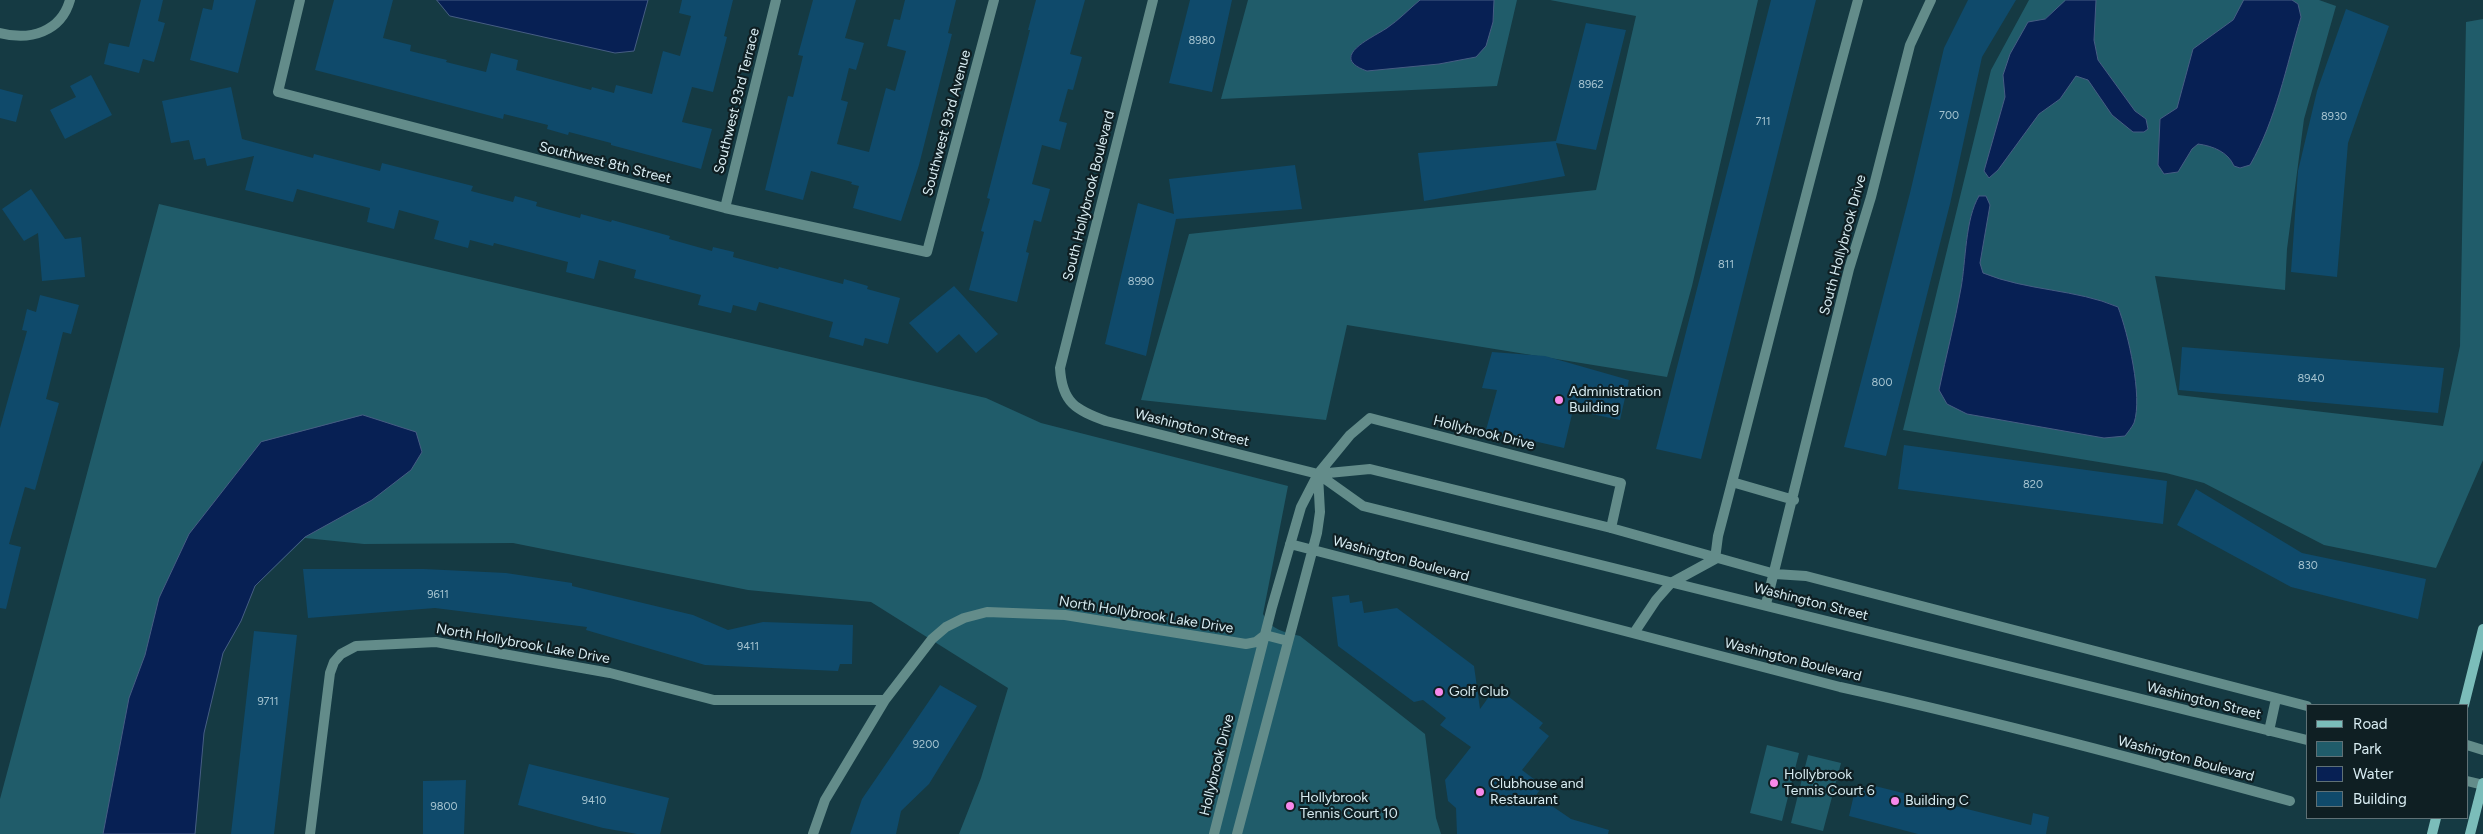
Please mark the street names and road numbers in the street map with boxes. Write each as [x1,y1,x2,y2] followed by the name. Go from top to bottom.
[711,26,763,176] street label: Southwest 93rd Terrace
[919,48,975,198] street label: Southwest 93rd Avenue
[1060,109,1118,283] street label: South Hollybrook Boulevard
[537,138,673,188] street label: Southwest 8th Street
[1816,173,1870,317] street label: South Hollybrook Drive
[1133,406,1251,450] street label: Washington Street
[1432,412,1536,454] street label: Hollybrook Drive
[1331,533,1471,585] street label: Washington Boulevard
[1752,580,1870,624] street label: Washington Street
[1058,593,1234,637] street label: North Hollybrook Lake Drive
[435,620,611,668] street label: North Hollybrook Lake Drive
[1723,635,1863,685] street label: Washington Boulevard
[2145,679,2263,723] street label: Washington Street
[1196,713,1238,817] street label: Hollybrook Drive
[2116,733,2256,785] street label: Washington Boulevard

